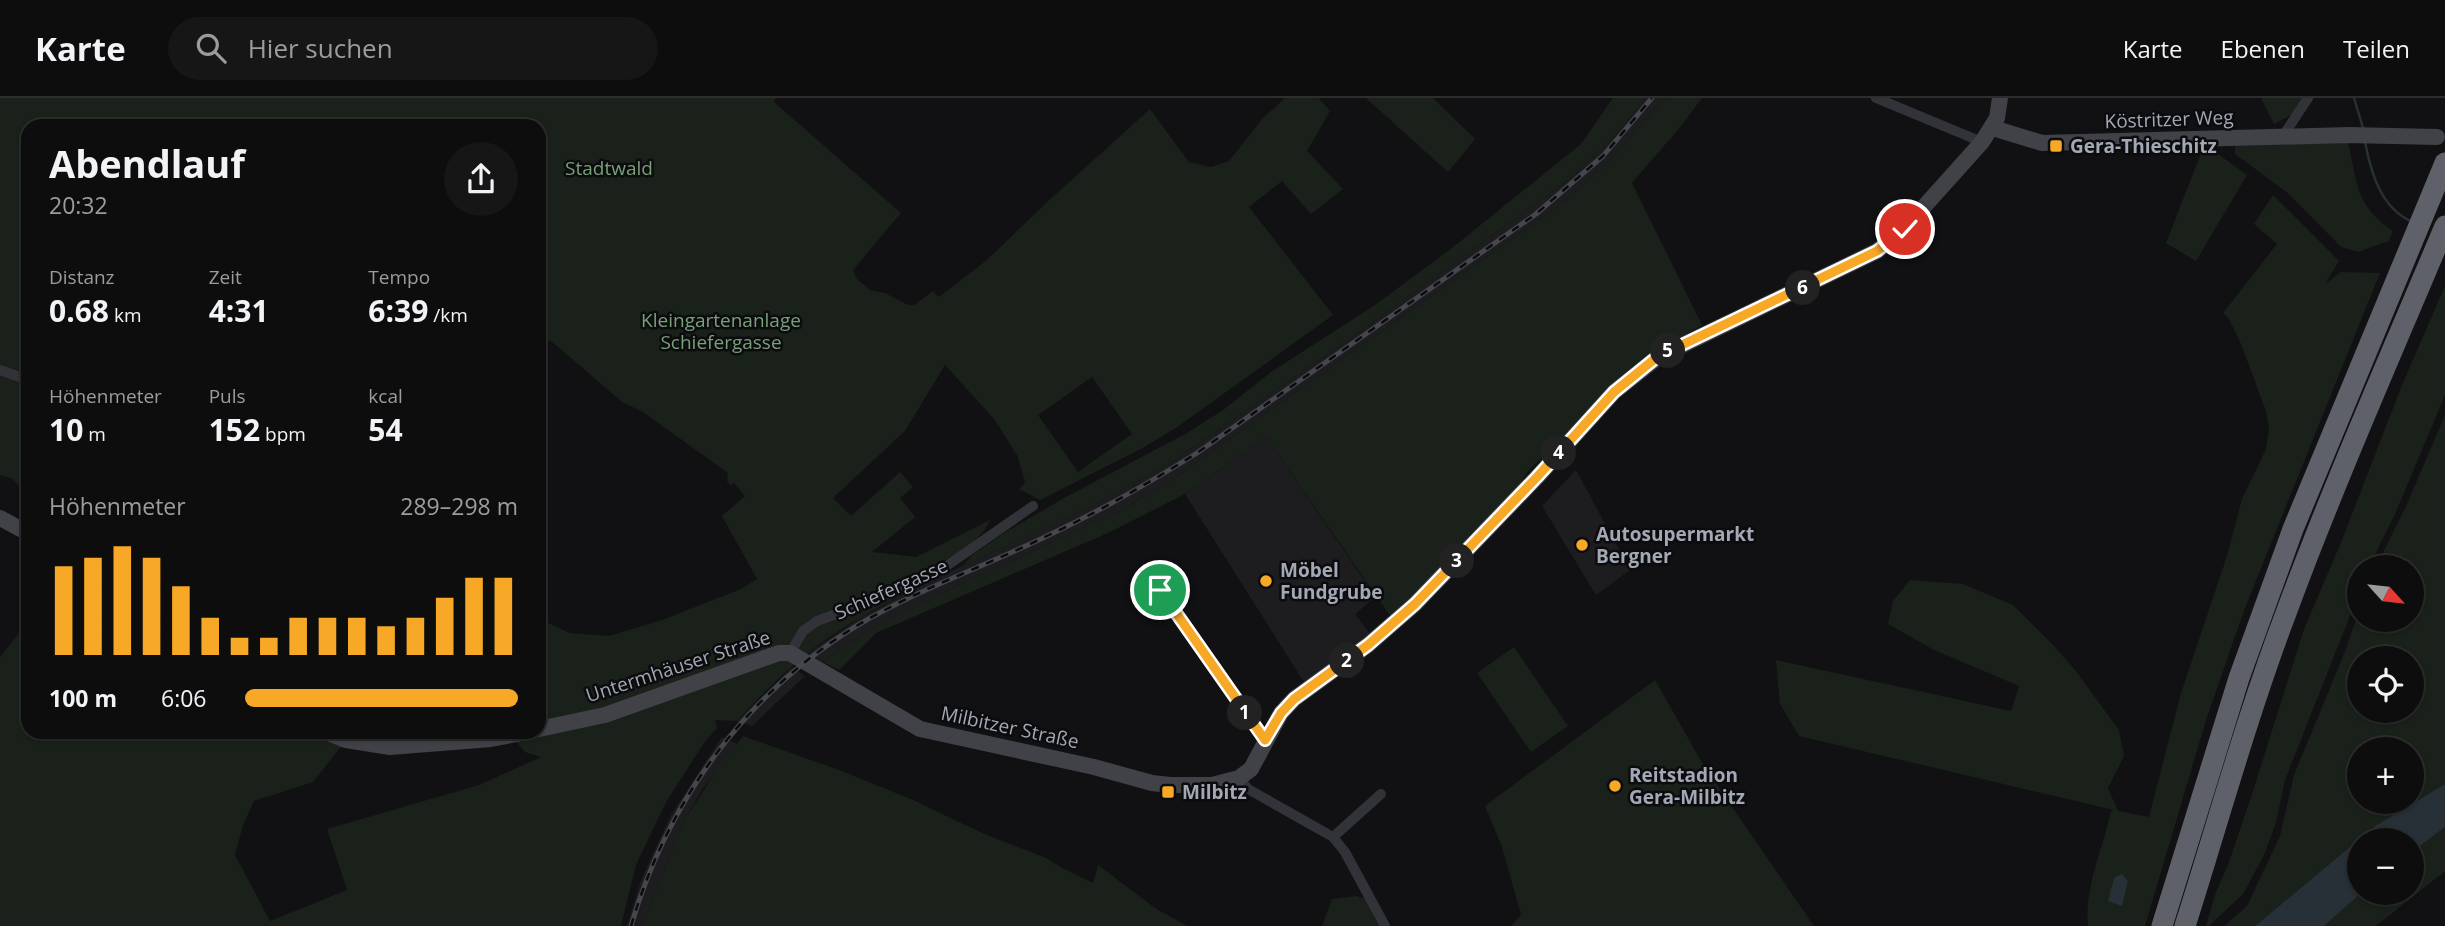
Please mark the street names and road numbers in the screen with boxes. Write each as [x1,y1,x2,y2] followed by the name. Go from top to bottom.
[2104,104,2234,134] street label: Köstritzer Weg
[830,552,952,626] street label: Schiefergasse
[582,624,774,708] street label: Untermhäuser Straße
[939,700,1081,754] street label: Milbitzer Straße

